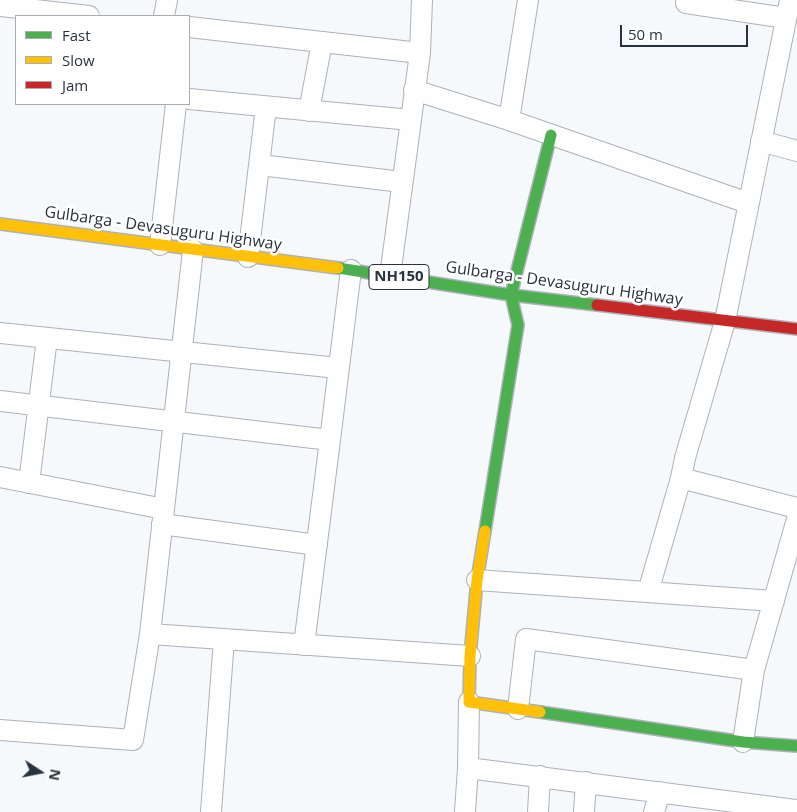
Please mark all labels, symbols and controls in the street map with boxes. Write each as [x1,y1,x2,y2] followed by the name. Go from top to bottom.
[15,15,190,105] legend
[622,15,750,47] scale bar
[628,24,663,44] text: 50 m
[62,25,91,45] text: Fast
[62,50,95,70] text: Slow
[62,75,88,95] text: Jam
[43,203,283,255] street label: Gulbarga - Devasuguru Highway
[444,258,684,310] street label: Gulbarga - Devasuguru Highway
[369,264,429,290] road number: NH150
[15,747,65,797] north arrow
[45,768,66,782] text: N

